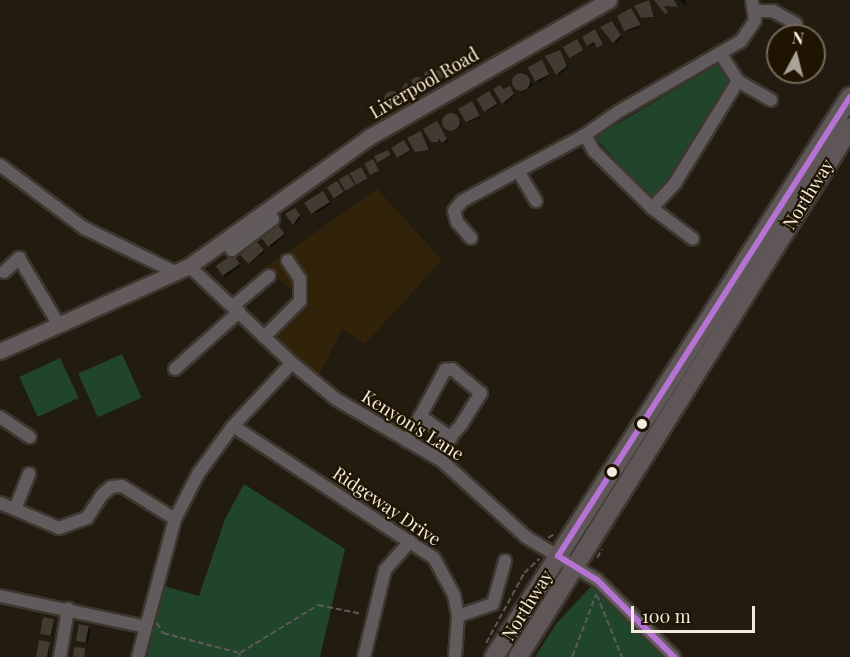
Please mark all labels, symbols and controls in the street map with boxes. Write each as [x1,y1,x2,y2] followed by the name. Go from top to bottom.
[766,24,826,84] north arrow
[791,26,805,49] text: N
[366,43,482,123] street label: Liverpool Road
[778,155,838,233] street label: Northway
[358,385,468,465] street label: Kenyon's Lane
[636,418,648,430] unlabelled marker
[329,462,445,550] street label: Ridgeway Drive
[606,466,618,478] unlabelled marker
[497,566,557,644] street label: Northway
[634,594,758,632] scale bar
[642,604,691,628] text: 100 m

